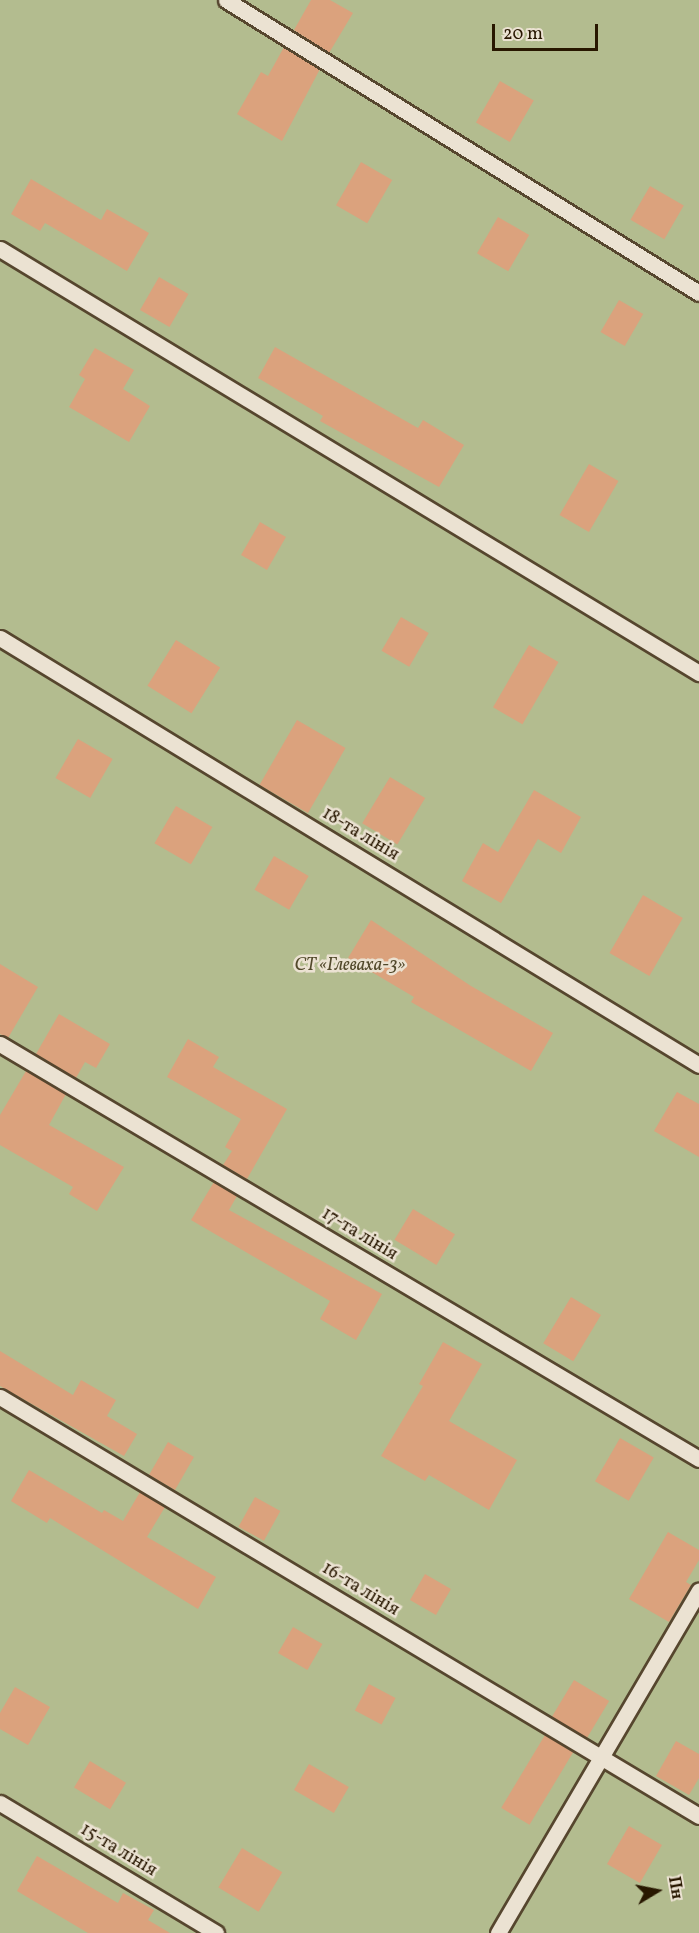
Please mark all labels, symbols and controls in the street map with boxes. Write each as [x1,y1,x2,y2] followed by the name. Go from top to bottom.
[495,12,602,50] scale bar
[503,22,543,47] text: 20 m
[318,804,402,866] street label: 18-та лінія
[294,955,406,977] park label: СТ «Глеваха-3»
[317,1204,401,1266] street label: 17-та лінія
[317,1559,403,1621] street label: 16-та лінія
[76,1820,160,1882] street label: 15-та лінія
[627,1861,687,1921] north arrow
[662,1875,688,1901] text: Пн

